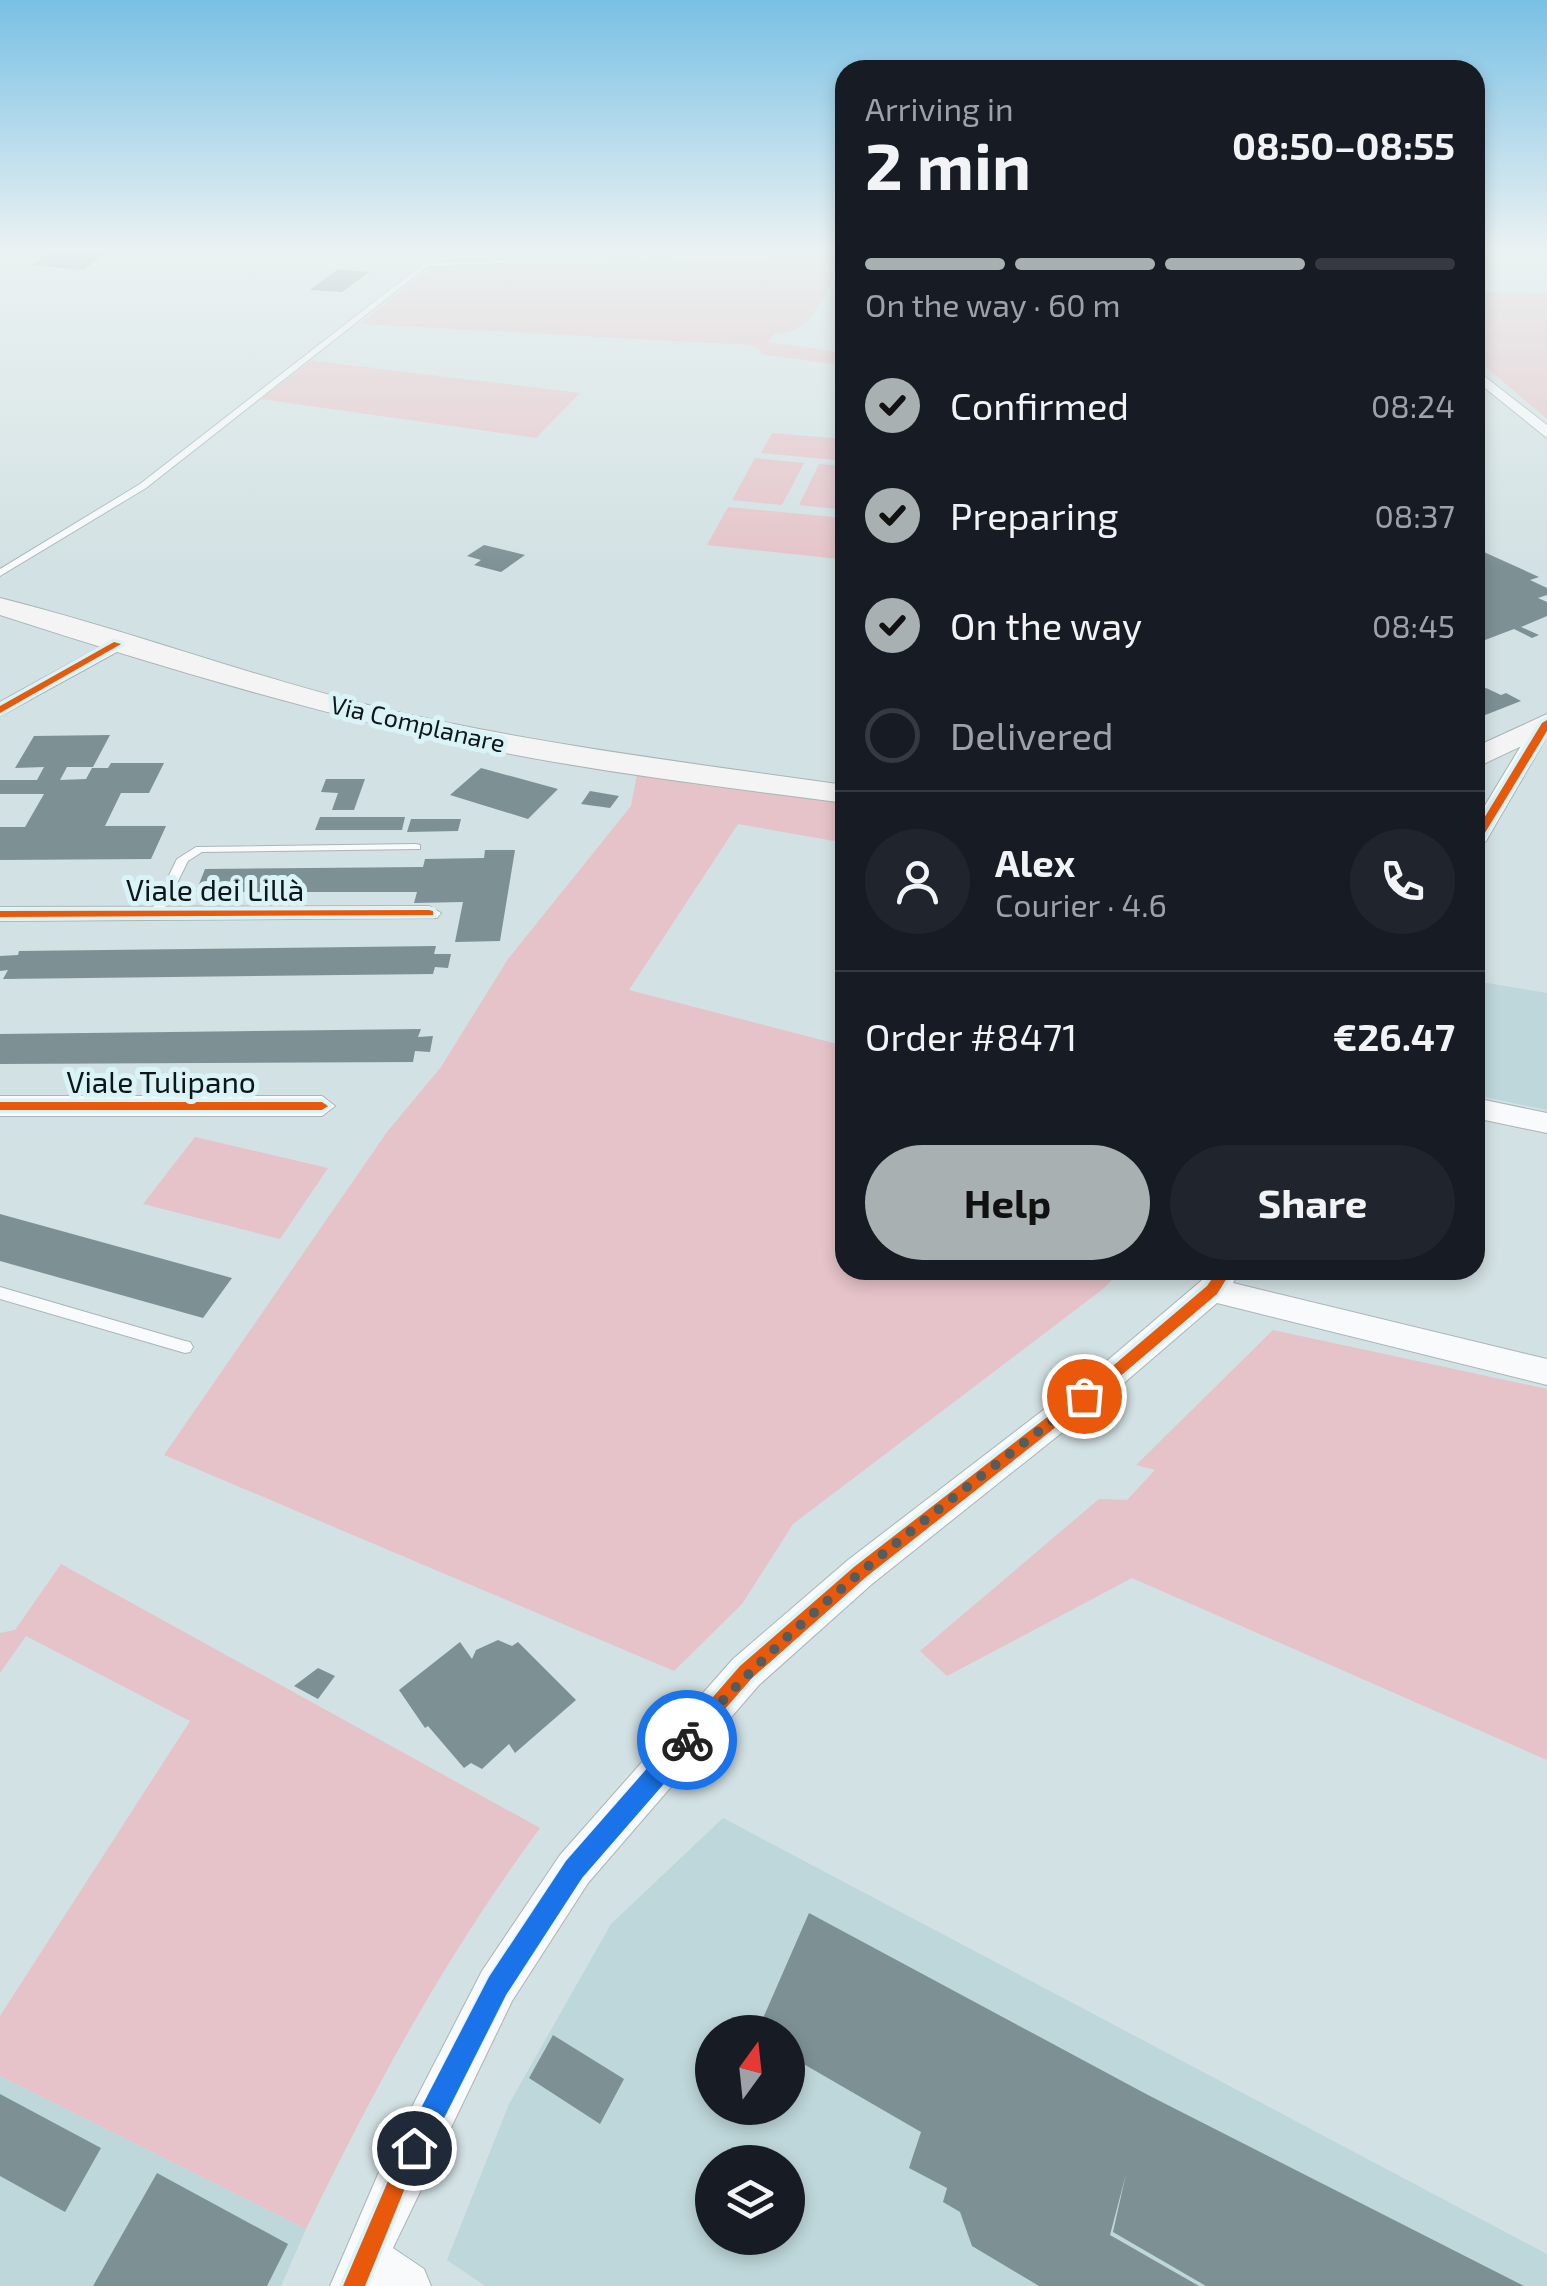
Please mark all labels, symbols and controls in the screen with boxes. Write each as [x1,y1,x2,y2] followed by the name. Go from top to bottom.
[865,89,1014,127] text: Arriving in
[1232,122,1455,168] text: 08:50–08:55
[865,125,1031,203] text: 2 min
[865,285,1121,323] text: On the way · 60 m
[865,378,920,433] icon: check
[950,382,1129,428] text: Confirmed
[1371,386,1455,424] text: 08:24
[865,488,920,543] icon: check
[950,492,1118,538] text: Preparing
[1375,496,1455,534] text: 08:37
[865,598,920,653] icon: check
[950,602,1142,648] text: On the way
[1372,606,1455,644] text: 08:45
[328,688,508,758] street label: Via Complanare
[950,712,1114,758] text: Delivered
[865,829,970,934] button: person
[1350,829,1455,934] button: phone
[995,839,1075,885] text: Alex
[126,871,304,907] street label: Viale dei Lillà
[995,885,1167,923] text: Courier · 4.6
[865,1013,1077,1059] text: Order #8471
[1333,1013,1455,1059] text: €26.47
[66,1063,256,1099] street label: Viale Tulipano
[865,1145,1150,1260] button: Help
[1170,1145,1455,1260] button: Share
[1042,1354,1127,1439] pin
[1057,1369,1112,1424] icon: bag
[637,1690,737,1790] courier
[660,1713,715,1768] icon: bike
[695,2015,805,2125] north arrow
[695,2015,805,2255] map controls
[372,2106,457,2191] pin
[387,2121,442,2176] icon: home
[695,2145,805,2255] button: layers

